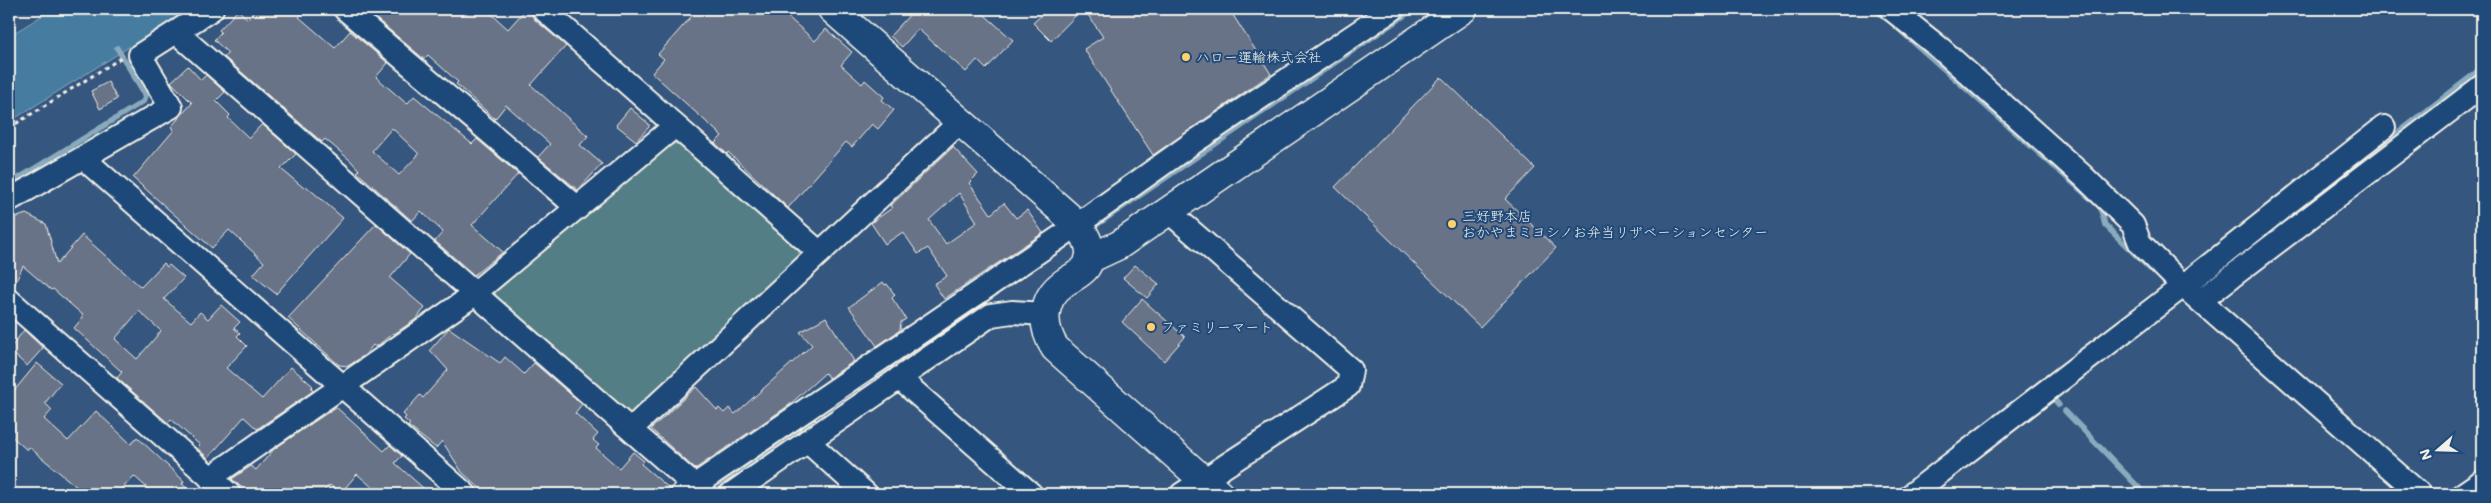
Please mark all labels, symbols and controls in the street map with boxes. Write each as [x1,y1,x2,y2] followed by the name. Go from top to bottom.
[1196,47,1322,66] place label: ハロー運輸株式会社
[1180,51,1192,63] marker: ハロー運輸株式会社
[1462,206,1768,241] place label: 三好野本店 おかやまミヨシノお弁当リザベーションセンター
[1446,218,1458,230] marker: 三好野本店 おかやまミヨシノお弁当リザベーションセンター
[1161,317,1273,336] place label: ファミリーマート
[1145,321,1157,333] marker: ファミリーマート
[2414,426,2464,476] north arrow
[2415,446,2436,463] text: N

